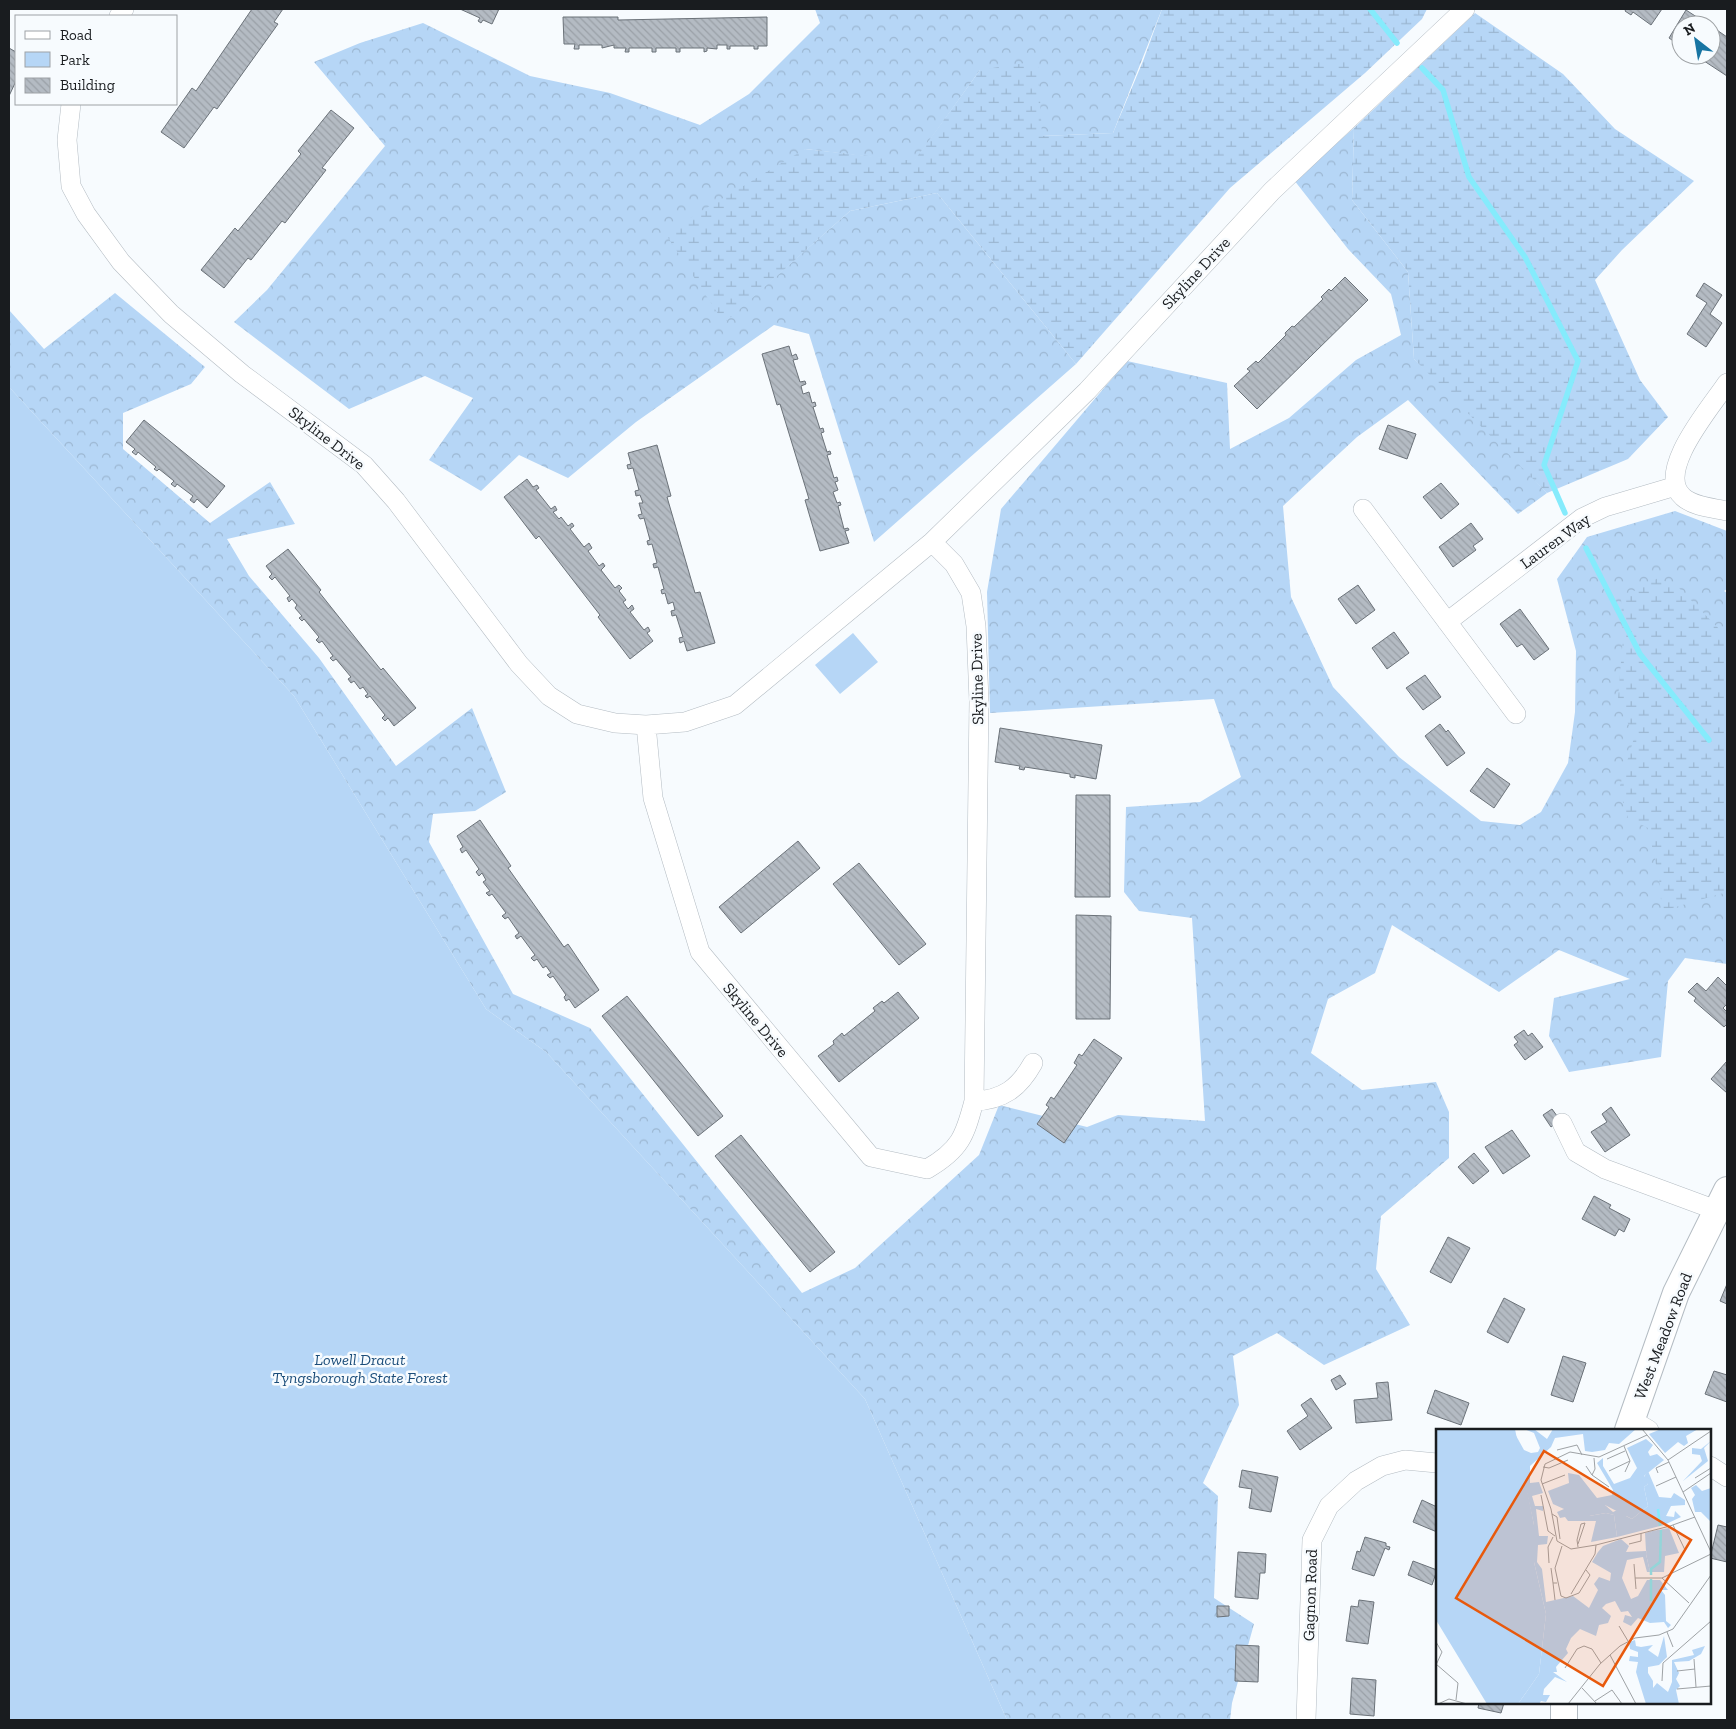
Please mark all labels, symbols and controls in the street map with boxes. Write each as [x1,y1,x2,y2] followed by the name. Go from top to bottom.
[15,15,178,105] legend
[1671,15,1721,65] north arrow
[1681,19,1699,39] text: N
[60,26,93,44] text: Road
[60,51,90,69] text: Park
[60,76,115,94] text: Building
[1158,233,1234,313] street label: Skyline Drive
[285,402,369,474] street label: Skyline Drive
[1516,509,1594,573] street label: Lauren Way
[967,633,987,725] street label: Skyline Drive
[719,979,793,1061] street label: Skyline Drive
[1630,1270,1696,1402] street label: West Meadow Road
[272,1350,448,1387] park label: Lowell Dracut Tyngsborough State Forest
[1436,1429,1711,1704] inset map
[1299,1548,1321,1641] street label: Gagnon Road

